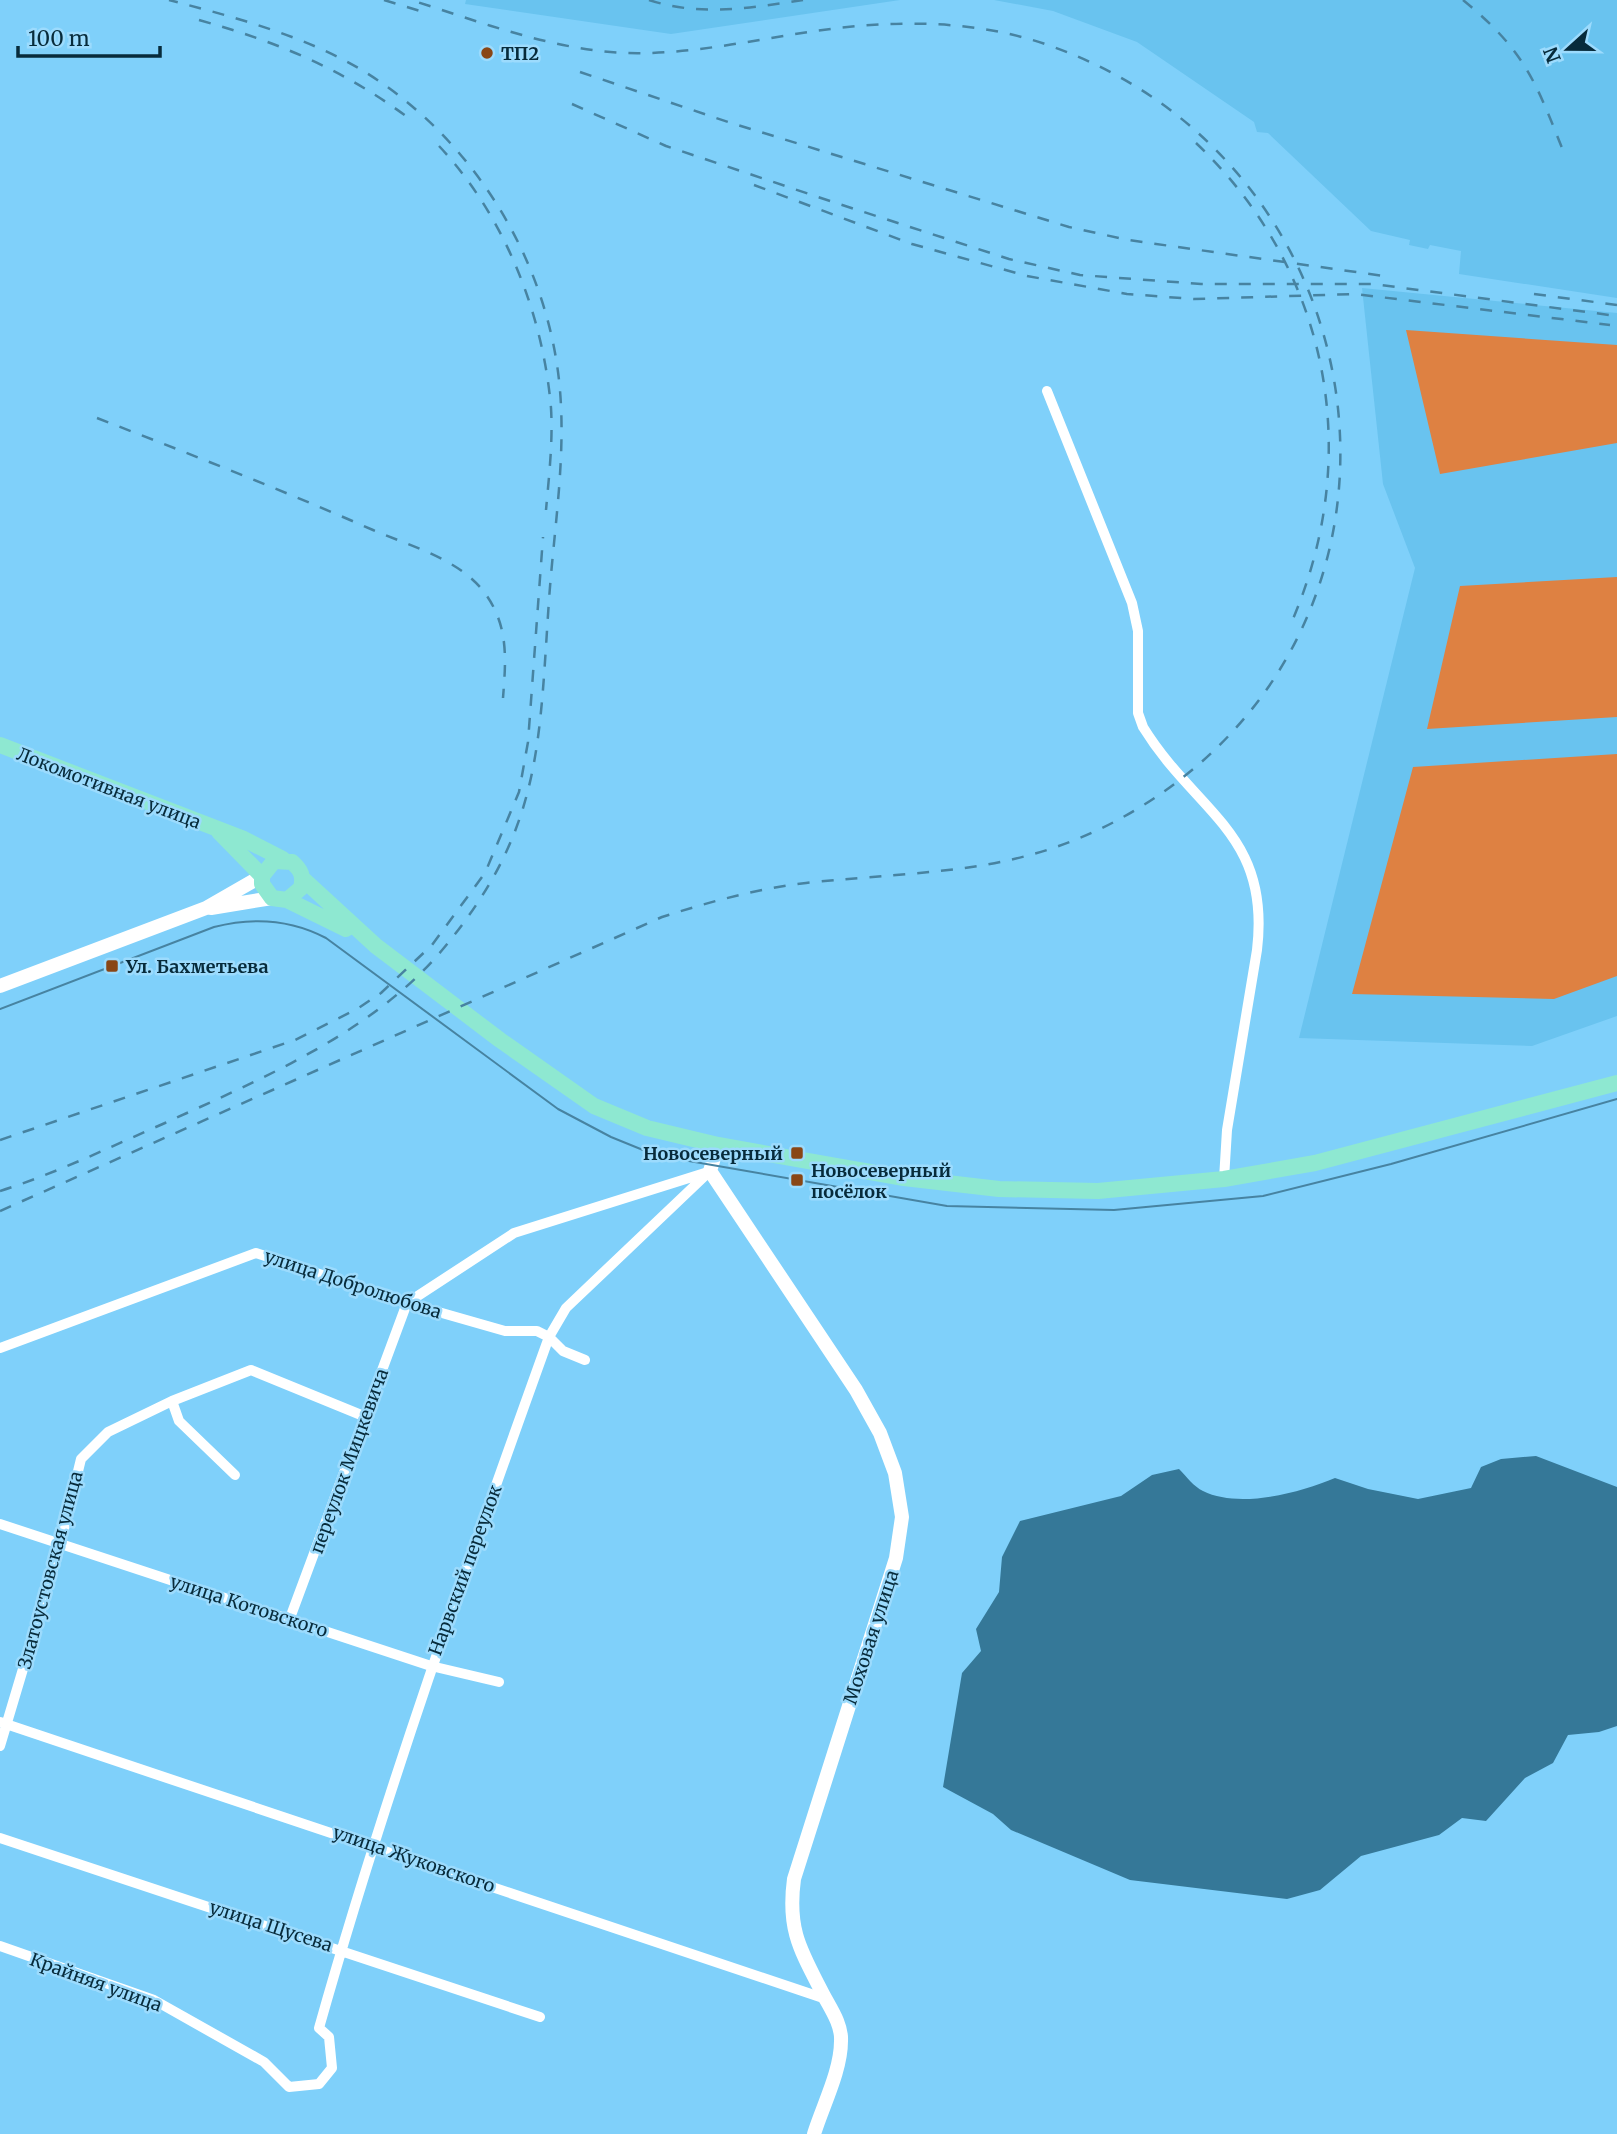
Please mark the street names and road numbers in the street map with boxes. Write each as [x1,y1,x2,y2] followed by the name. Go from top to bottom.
[14,742,205,834] street label: Локомотивная улица
[261,1244,445,1324] street label: улица Добролюбова
[305,1365,393,1557] street label: переулок Мицкевича
[13,1468,88,1671] street label: Златоустовская улица
[423,1481,507,1658] street label: Нарвский переулок
[838,1567,904,1707] street label: Моховая улица
[167,1570,331,1642] street label: улица Котовского
[330,1820,498,1898] street label: улица Жуковского
[206,1895,336,1957] street label: улица Щусева
[27,1947,165,2017] street label: Крайняя улица

